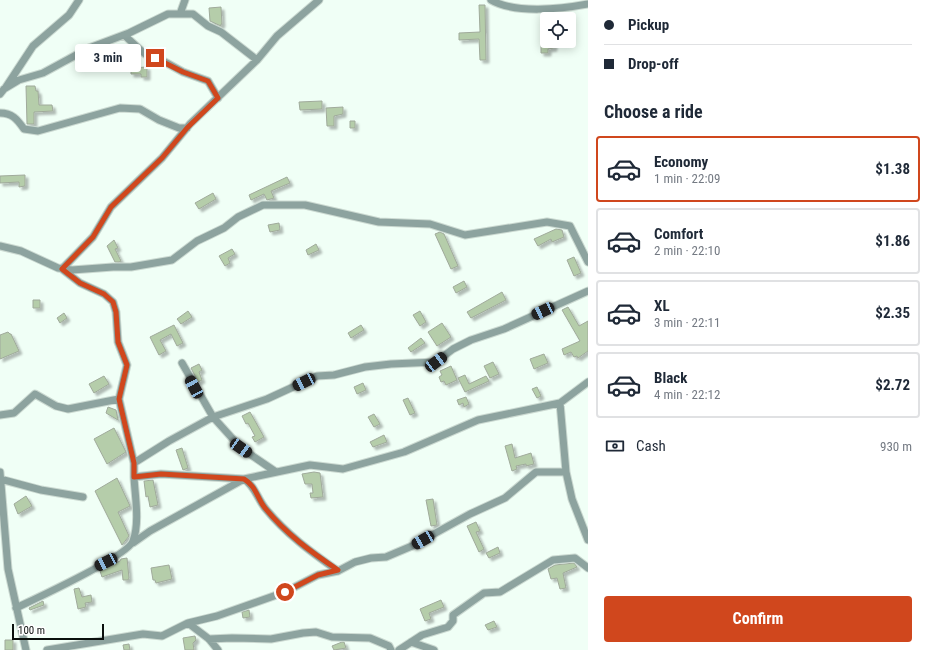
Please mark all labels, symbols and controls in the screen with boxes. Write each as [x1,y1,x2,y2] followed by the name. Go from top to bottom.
[540,12,576,48] map controls
[540,12,576,48] button: locate
[628,16,669,34] text: Pickup
[75,44,141,72] callout: 3 min
[146,49,164,67] route end
[94,50,122,65] text: 3 min
[628,55,679,73] text: Drop-off
[604,101,703,122] text: Choose a ride
[606,151,642,187] icon: car
[654,153,708,171] text: Economy
[875,160,910,178] text: $1.38
[654,171,720,186] text: 1 min · 22:09
[606,223,642,259] icon: car
[654,225,703,243] text: Comfort
[875,232,910,250] text: $1.86
[654,243,720,258] text: 2 min · 22:10
[606,295,642,331] icon: car
[654,297,670,315] text: XL
[530,300,556,322] car
[875,304,910,322] text: $2.35
[654,315,720,330] text: 3 min · 22:11
[423,350,449,374] car
[606,367,642,403] icon: car
[654,369,687,387] text: Black
[291,371,317,393] car
[183,374,205,400] car
[875,376,910,394] text: $2.72
[654,387,720,402] text: 4 min · 22:12
[604,435,626,457] icon: cash
[228,436,254,460] car
[636,437,666,455] text: Cash
[880,439,912,454] text: 930 m
[410,529,436,551] car
[93,551,119,573] car
[276,583,294,601] route start
[604,596,912,642] button: Confirm
[12,622,104,641] scale bar
[18,624,45,637] text: 100 m

